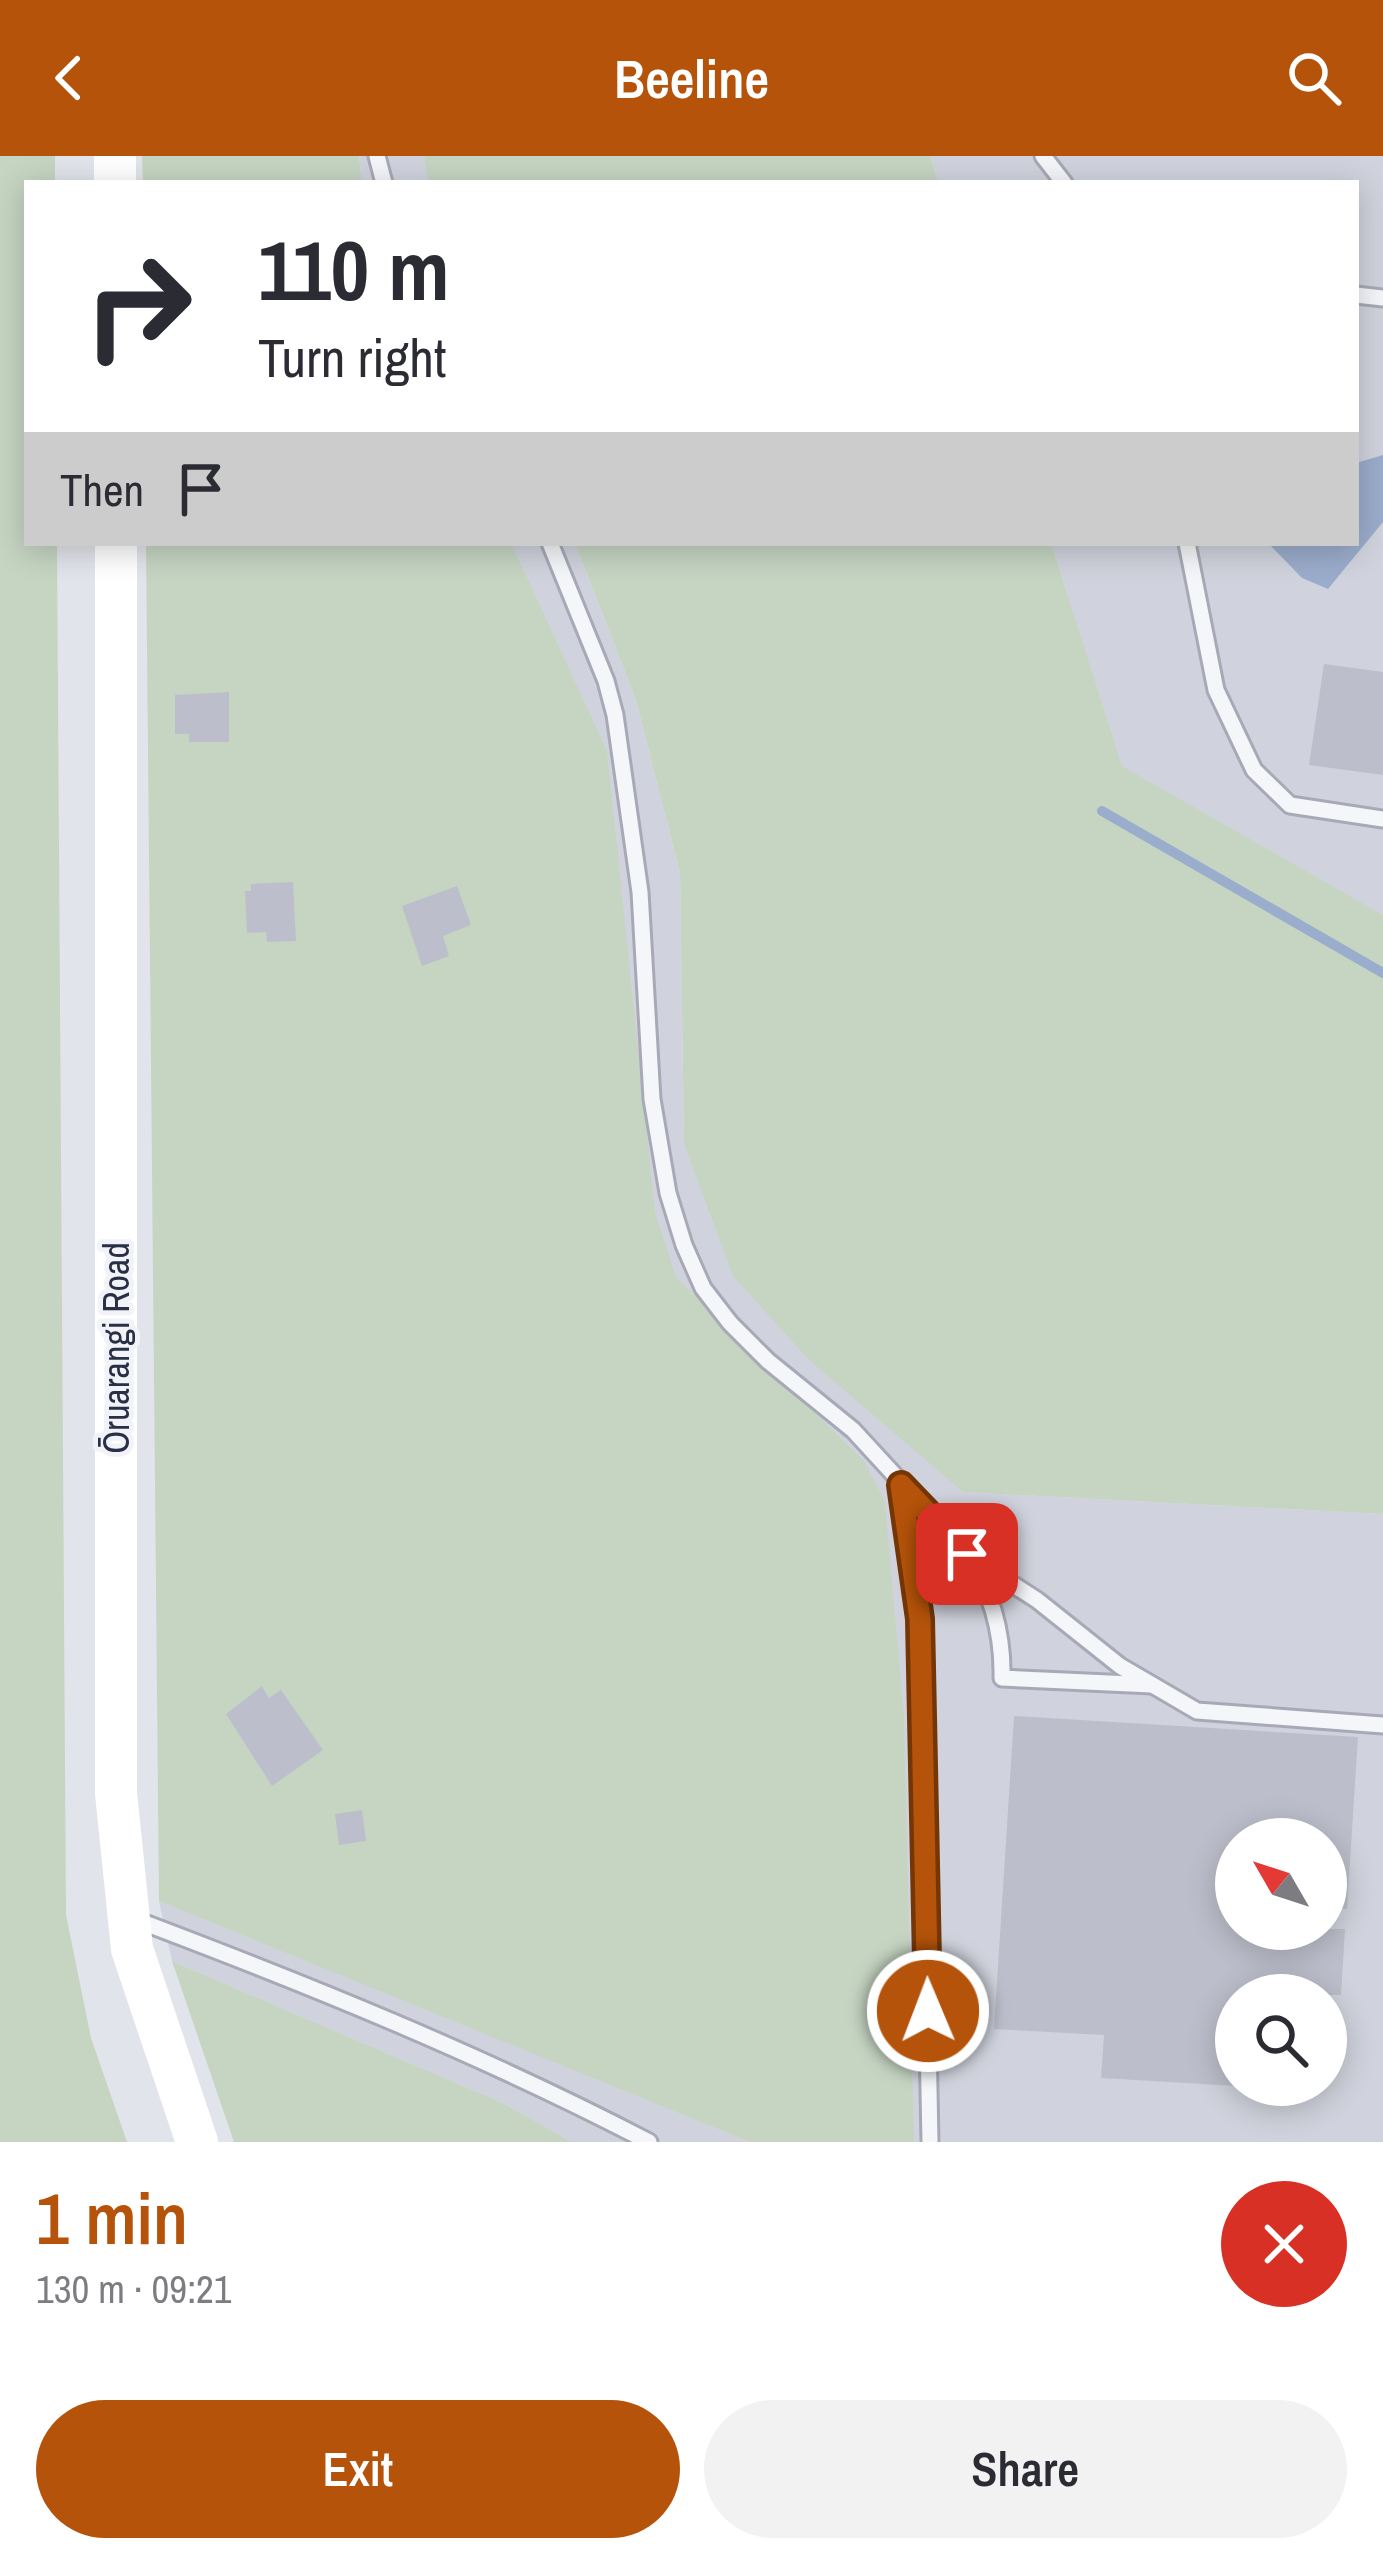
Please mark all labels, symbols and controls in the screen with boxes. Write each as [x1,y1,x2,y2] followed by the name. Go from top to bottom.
[614,42,769,115] text: Beeline
[36,45,102,111] icon: back
[1281,45,1347,111] icon: search
[258,213,450,326] text: 110 m
[60,228,216,384] icon: right
[258,321,446,394] text: Turn right
[168,456,234,522] icon: arrive
[60,459,144,520] text: Then
[92,1242,140,1454] street label: Ōruarangi Road
[916,1503,1018,1605] pin
[934,1521,1000,1587] icon: arrive
[1215,1818,1347,1950] north arrow
[1215,1818,1347,2106] map controls
[865,1948,991,2074] position arrow
[1215,1974,1347,2106] button: search
[36,2169,188,2266] text: 1 min
[1221,2181,1347,2307] button: close
[36,2263,232,2315] text: 130 m · 09:21
[36,2400,680,2538] button: Exit
[704,2400,1347,2538] button: Share

